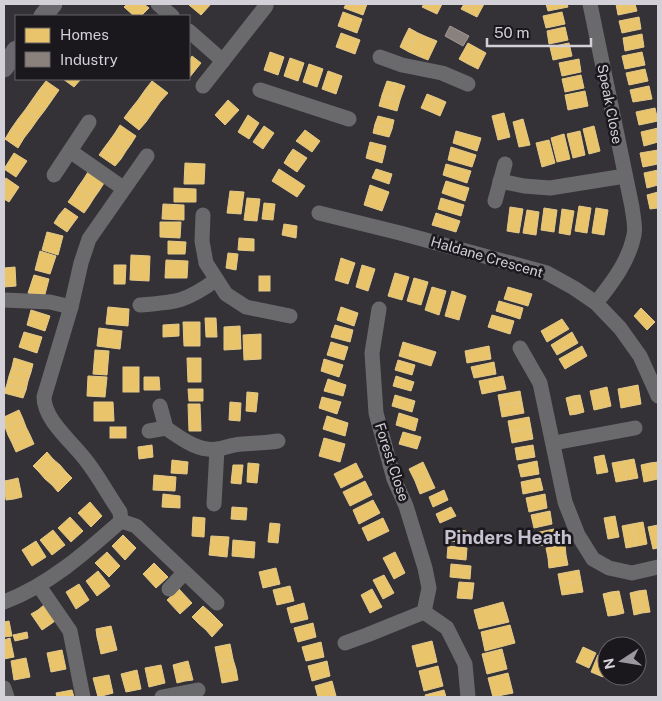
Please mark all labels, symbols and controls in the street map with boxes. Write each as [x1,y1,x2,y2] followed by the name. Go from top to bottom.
[15,15,190,80] legend
[487,15,591,47] scale bar
[494,24,529,41] text: 50 m
[60,26,109,43] text: Homes
[60,51,118,68] text: Industry
[594,63,626,145] street label: Speak Close
[429,233,545,281] street label: Haldane Crescent
[372,421,412,503] street label: Forest Close
[444,526,572,548] district label: Pinders Heath
[597,636,647,686] north arrow
[600,657,618,671] text: N

